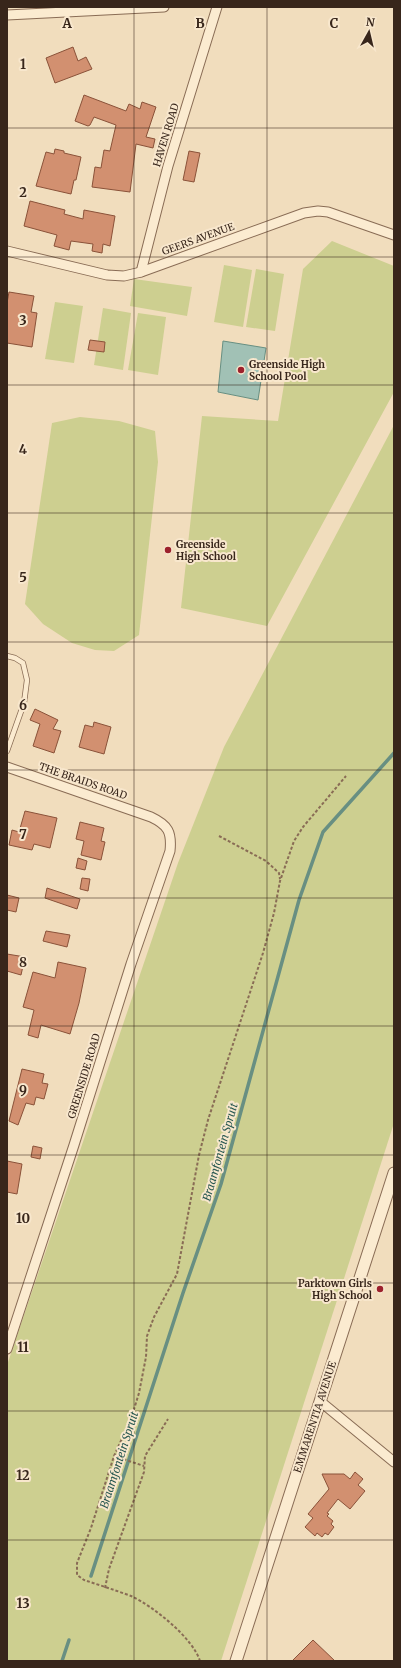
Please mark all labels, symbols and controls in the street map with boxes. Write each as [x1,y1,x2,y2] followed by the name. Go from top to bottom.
[349,12,389,52] north arrow
[61,15,72,32] text: A
[195,15,205,32] text: B
[330,15,339,32] text: C
[365,15,376,30] text: N
[20,56,26,73] text: 1
[150,101,182,168] street label: HAVEN ROAD
[19,184,27,201] text: 2
[160,220,237,258] street label: GEERS AVENUE
[19,312,27,329] text: 3
[249,358,325,383] place label: Greenside High School Pool
[236,365,246,375] marker: Greenside High School Pool
[19,441,28,458] text: 4
[176,538,237,563] place label: Greenside High School
[163,545,173,555] marker: Greenside High School
[19,569,27,586] text: 5
[19,697,27,714] text: 6
[37,760,129,802] street label: THE BRAIDS ROAD
[19,826,27,843] text: 7
[19,954,27,971] text: 8
[65,1031,103,1120] street label: GREENSIDE ROAD
[19,1082,27,1099] text: 9
[199,1101,241,1203] water label: Braamfontein Spruit
[16,1210,30,1227] text: 10
[298,1277,373,1302] place label: Parktown Girls High School
[375,1284,385,1294] marker: Parktown Girls High School
[17,1339,29,1356] text: 11
[291,1359,339,1474] street label: EMMARENTIA AVENUE
[97,1410,141,1510] water label: Braamfontein Spruit
[16,1467,30,1484] text: 12
[16,1595,30,1612] text: 13

